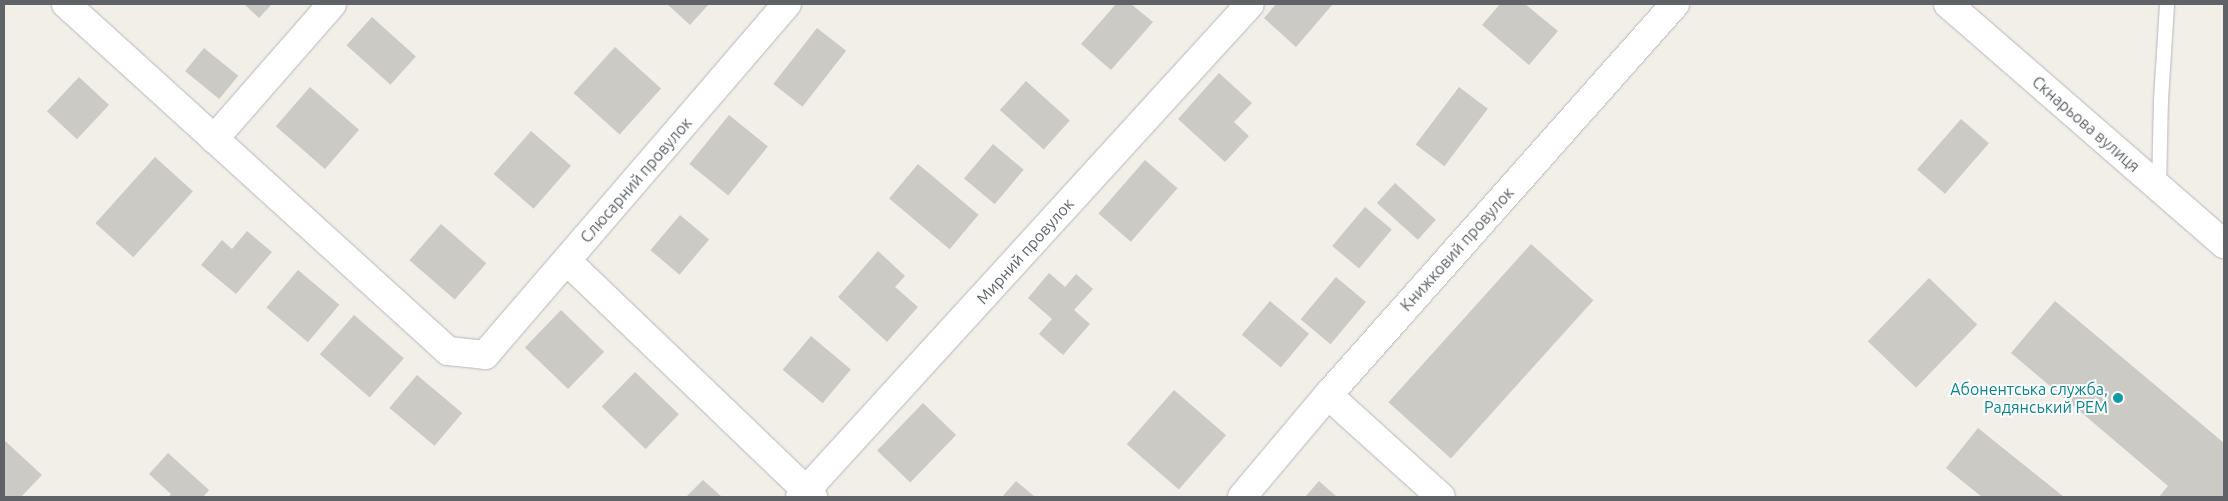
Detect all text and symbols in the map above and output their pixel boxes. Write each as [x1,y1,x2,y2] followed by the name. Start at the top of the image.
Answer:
[2028,72,2144,176] street label: Скнарьова вулиця
[576,113,696,247] street label: Слюсарний провулок
[1396,183,1518,315] street label: Книжковий провулок
[972,194,1078,308] street label: Мирний провулок
[1950,379,2108,417] place label: Абонентська служба, Радянський РЕМ
[2112,392,2124,404] marker: Абонентська служба, Радянський РЕМ

